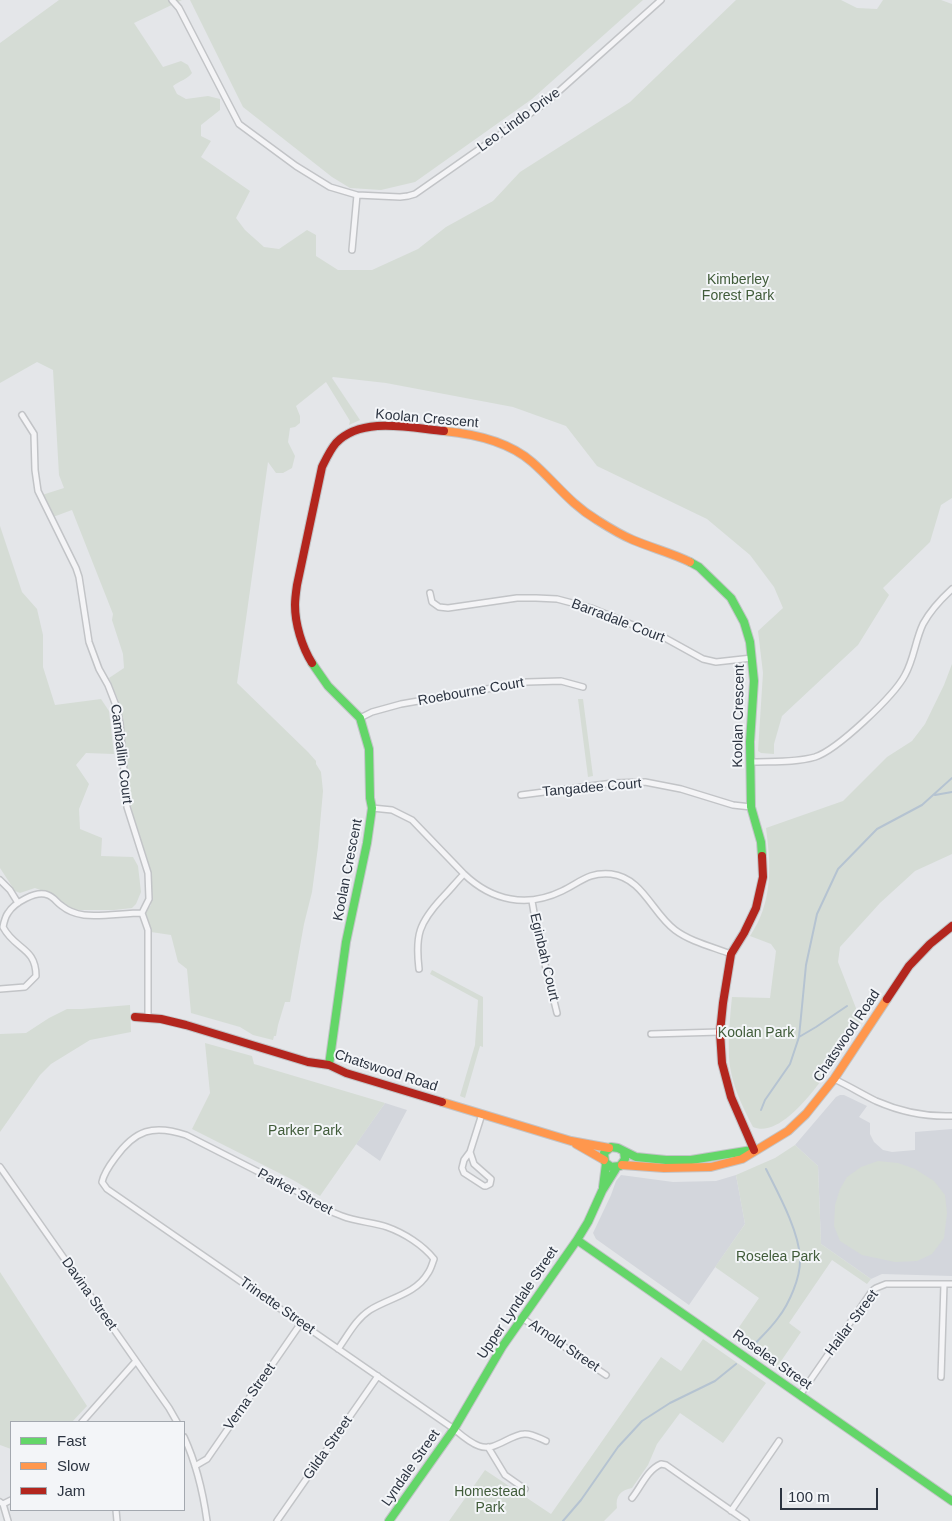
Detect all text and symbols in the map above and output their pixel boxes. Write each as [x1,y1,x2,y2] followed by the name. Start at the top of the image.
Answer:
[474,84,564,156] street label: Leo Lindo Drive
[702,272,774,304] park label: Kimberley Forest Park
[375,406,479,432] street label: Koolan Crescent
[569,595,667,647] street label: Barradale Court
[730,664,748,768] street label: Koolan Crescent
[417,674,525,710] street label: Roebourne Court
[107,703,135,805] street label: Camballin Court
[542,775,642,801] street label: Tangadee Court
[330,818,366,922] street label: Koolan Crescent
[526,912,562,1002] street label: Eginbah Court
[810,987,884,1085] street label: Chatswood Road
[718,1025,794,1041] park label: Koolan Park
[332,1046,440,1096] street label: Chatswood Road
[268,1123,342,1139] park label: Parker Park
[255,1165,335,1219] street label: Parker Street
[474,1244,562,1362] street label: Upper Lyndale Street
[736,1249,820,1265] park label: Roselea Park
[58,1254,120,1334] street label: Davina Street
[236,1274,318,1338] street label: Trinette Street
[822,1287,882,1359] street label: Hailar Street
[525,1316,603,1376] street label: Arnold Street
[729,1327,815,1393] street label: Roselea Street
[221,1360,279,1434] street label: Verna Street
[300,1413,356,1483] street label: Gilda Street
[10,1421,185,1511] legend
[378,1426,444,1510] street label: Lyndale Street
[57,1432,86,1449] text: Fast
[57,1457,90,1474] text: Slow
[782,1478,880,1510] scale bar
[57,1482,85,1499] text: Jam
[454,1484,526,1516] park label: Homestead Park
[788,1488,830,1505] text: 100 m

